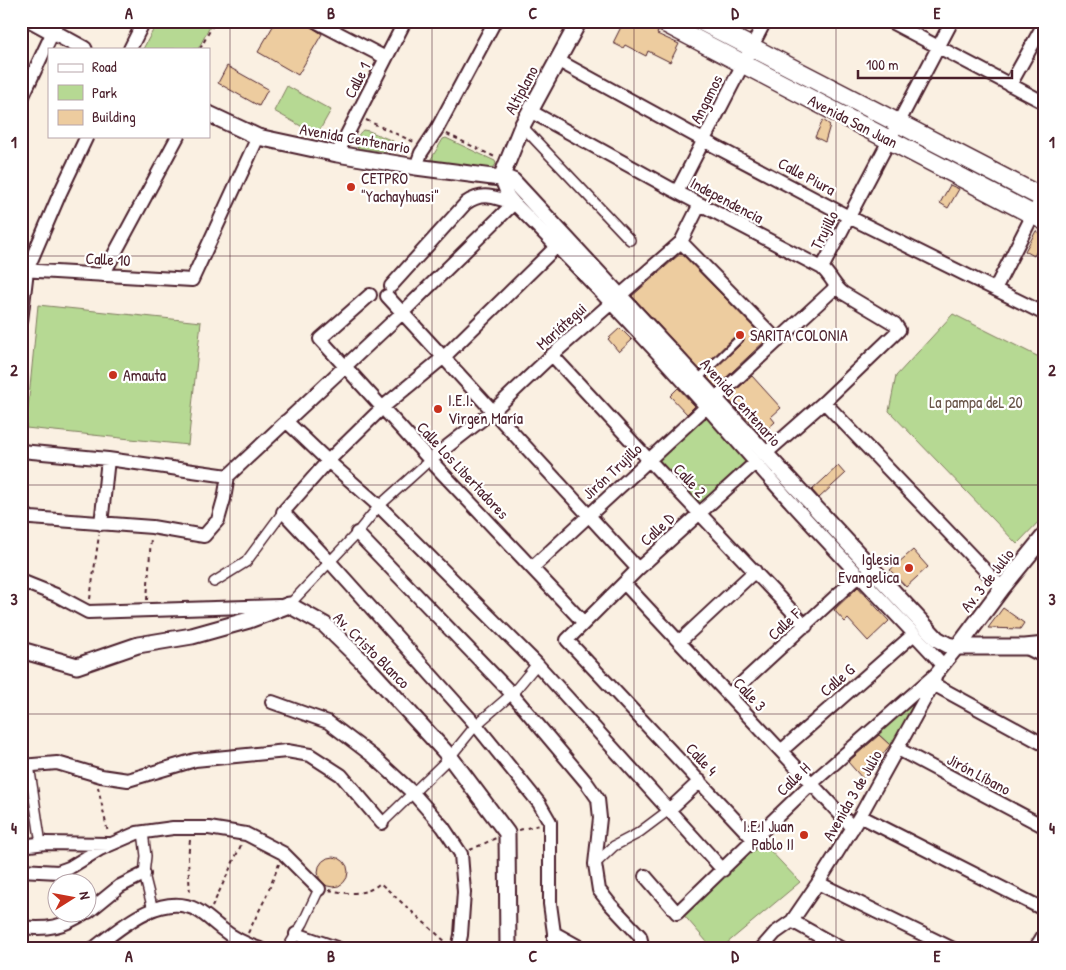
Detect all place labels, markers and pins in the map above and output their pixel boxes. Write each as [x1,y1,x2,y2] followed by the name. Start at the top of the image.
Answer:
[361,167,439,207] place label: CETPRO "Yachayhuasi"
[345,181,357,193] marker: CETPRO "Yachayhuasi"
[750,324,848,346] place label: SARITA COLONIA
[734,329,746,341] marker: SARITA COLONIA
[123,364,166,386] place label: Amauta
[107,369,119,381] marker: Amauta
[448,389,523,429] place label: I.E.I. Virgen María
[432,403,444,415] marker: I.E.I. Virgen María
[838,548,899,588] place label: Iglesia Evangelica
[903,562,915,574] marker: Iglesia Evangelica
[743,815,794,855] place label: I.E.I Juan Pablo II
[798,829,810,841] marker: I.E.I Juan Pablo II

